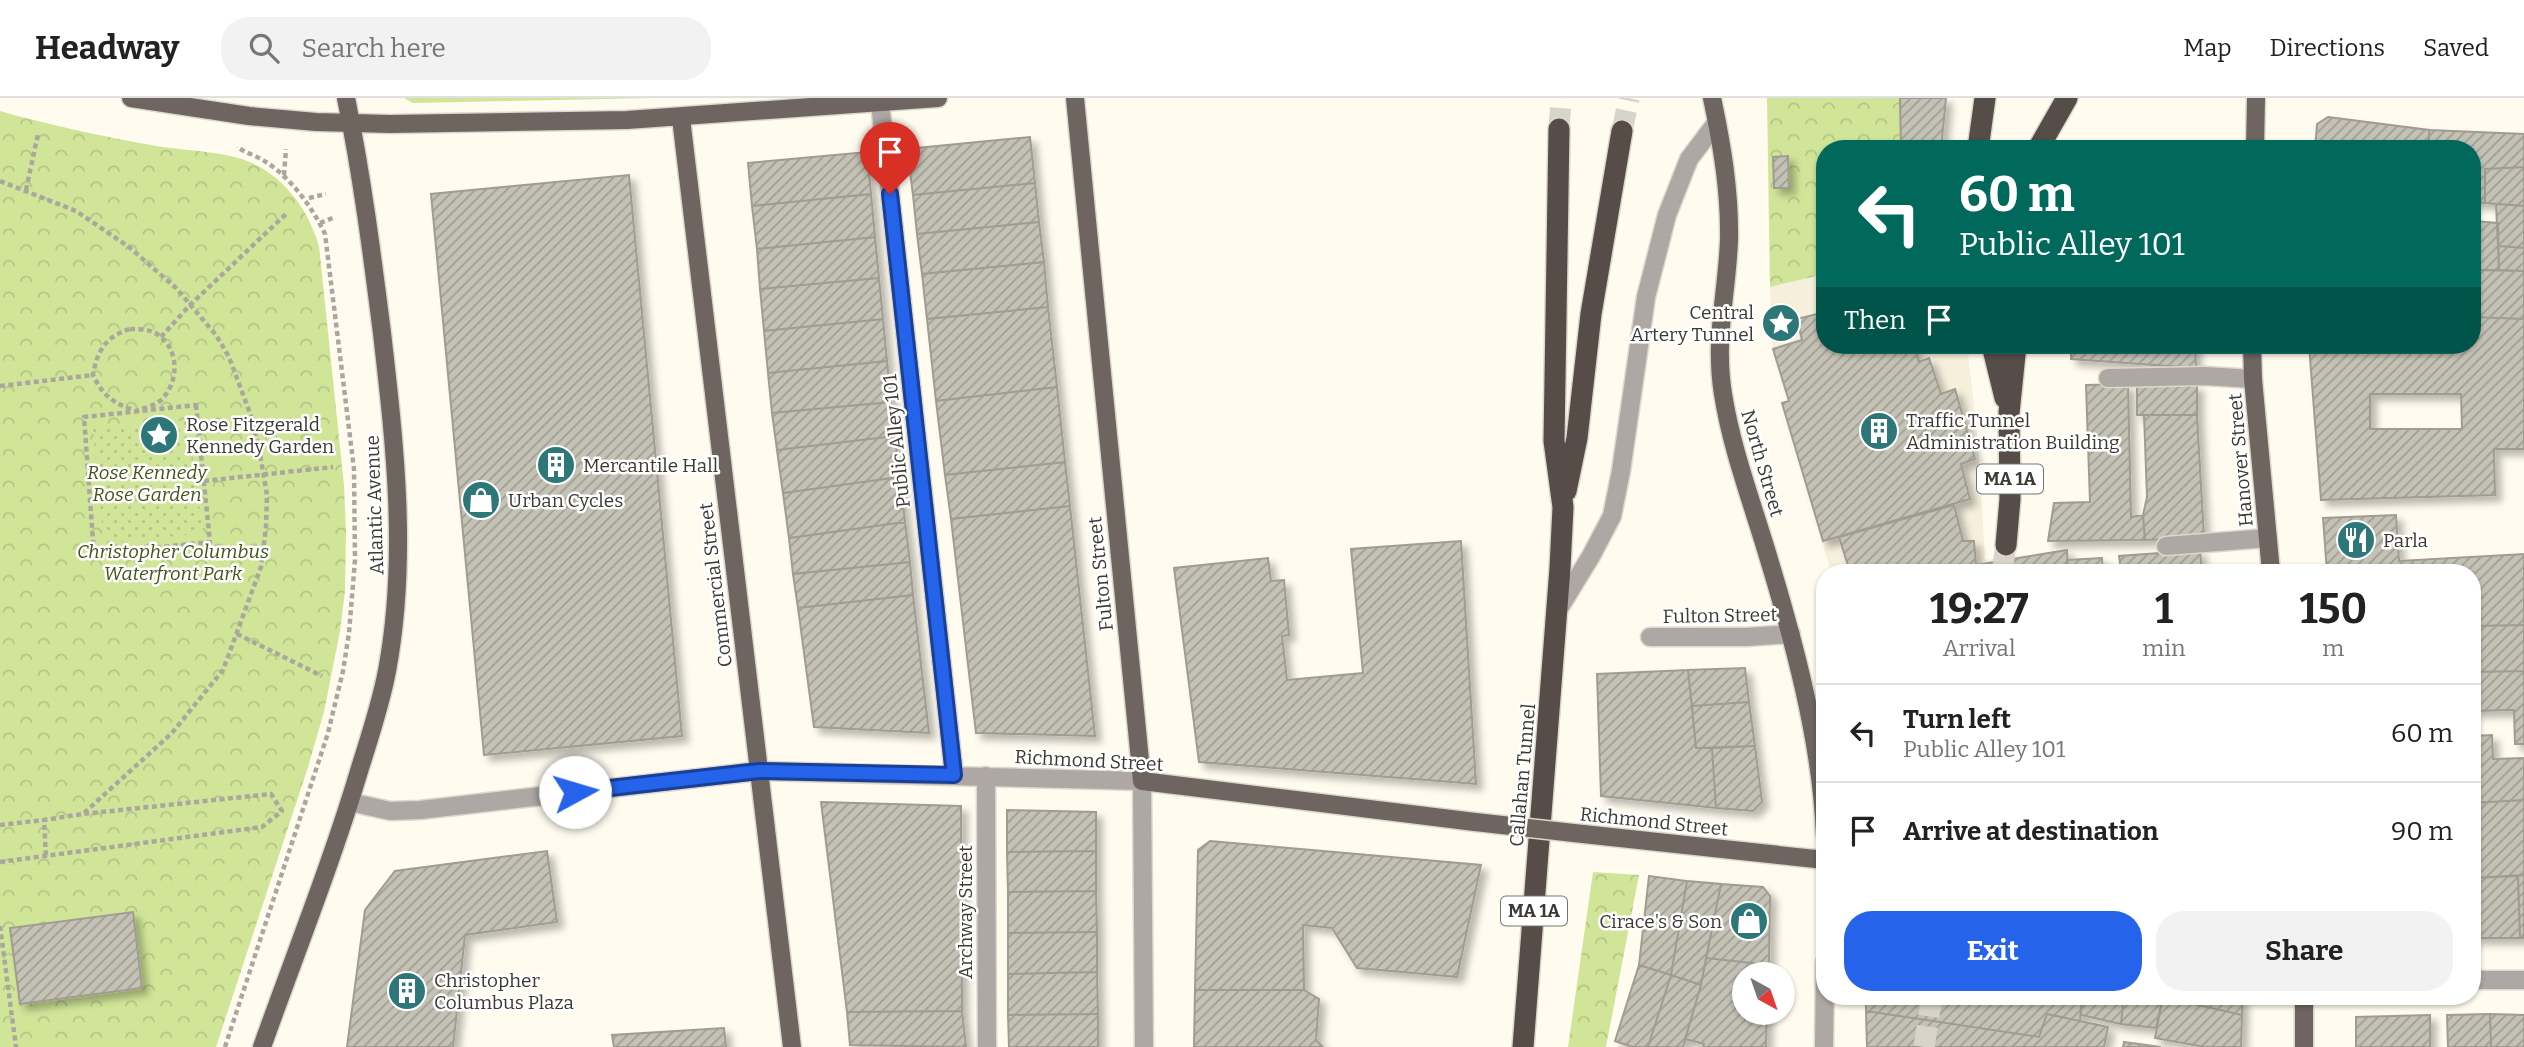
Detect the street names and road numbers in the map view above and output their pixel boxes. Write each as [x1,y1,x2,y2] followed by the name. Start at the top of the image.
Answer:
[878,373,915,509] street label: Public Alley 101
[2223,392,2258,528] street label: Hanover Street
[1736,407,1789,519] street label: North Street
[361,435,388,575] street label: Atlantic Avenue
[1977,464,2043,494] road number: MA 1A
[694,501,737,668] street label: Commercial Street
[1083,516,1118,632] street label: Fulton Street
[1662,603,1778,628] street label: Fulton Street
[1505,702,1540,848] street label: Callahan Tunnel
[1014,745,1164,776] street label: Richmond Street
[1579,802,1729,841] street label: Richmond Street
[954,845,977,979] street label: Archway Street
[1501,896,1567,926] road number: MA 1A

